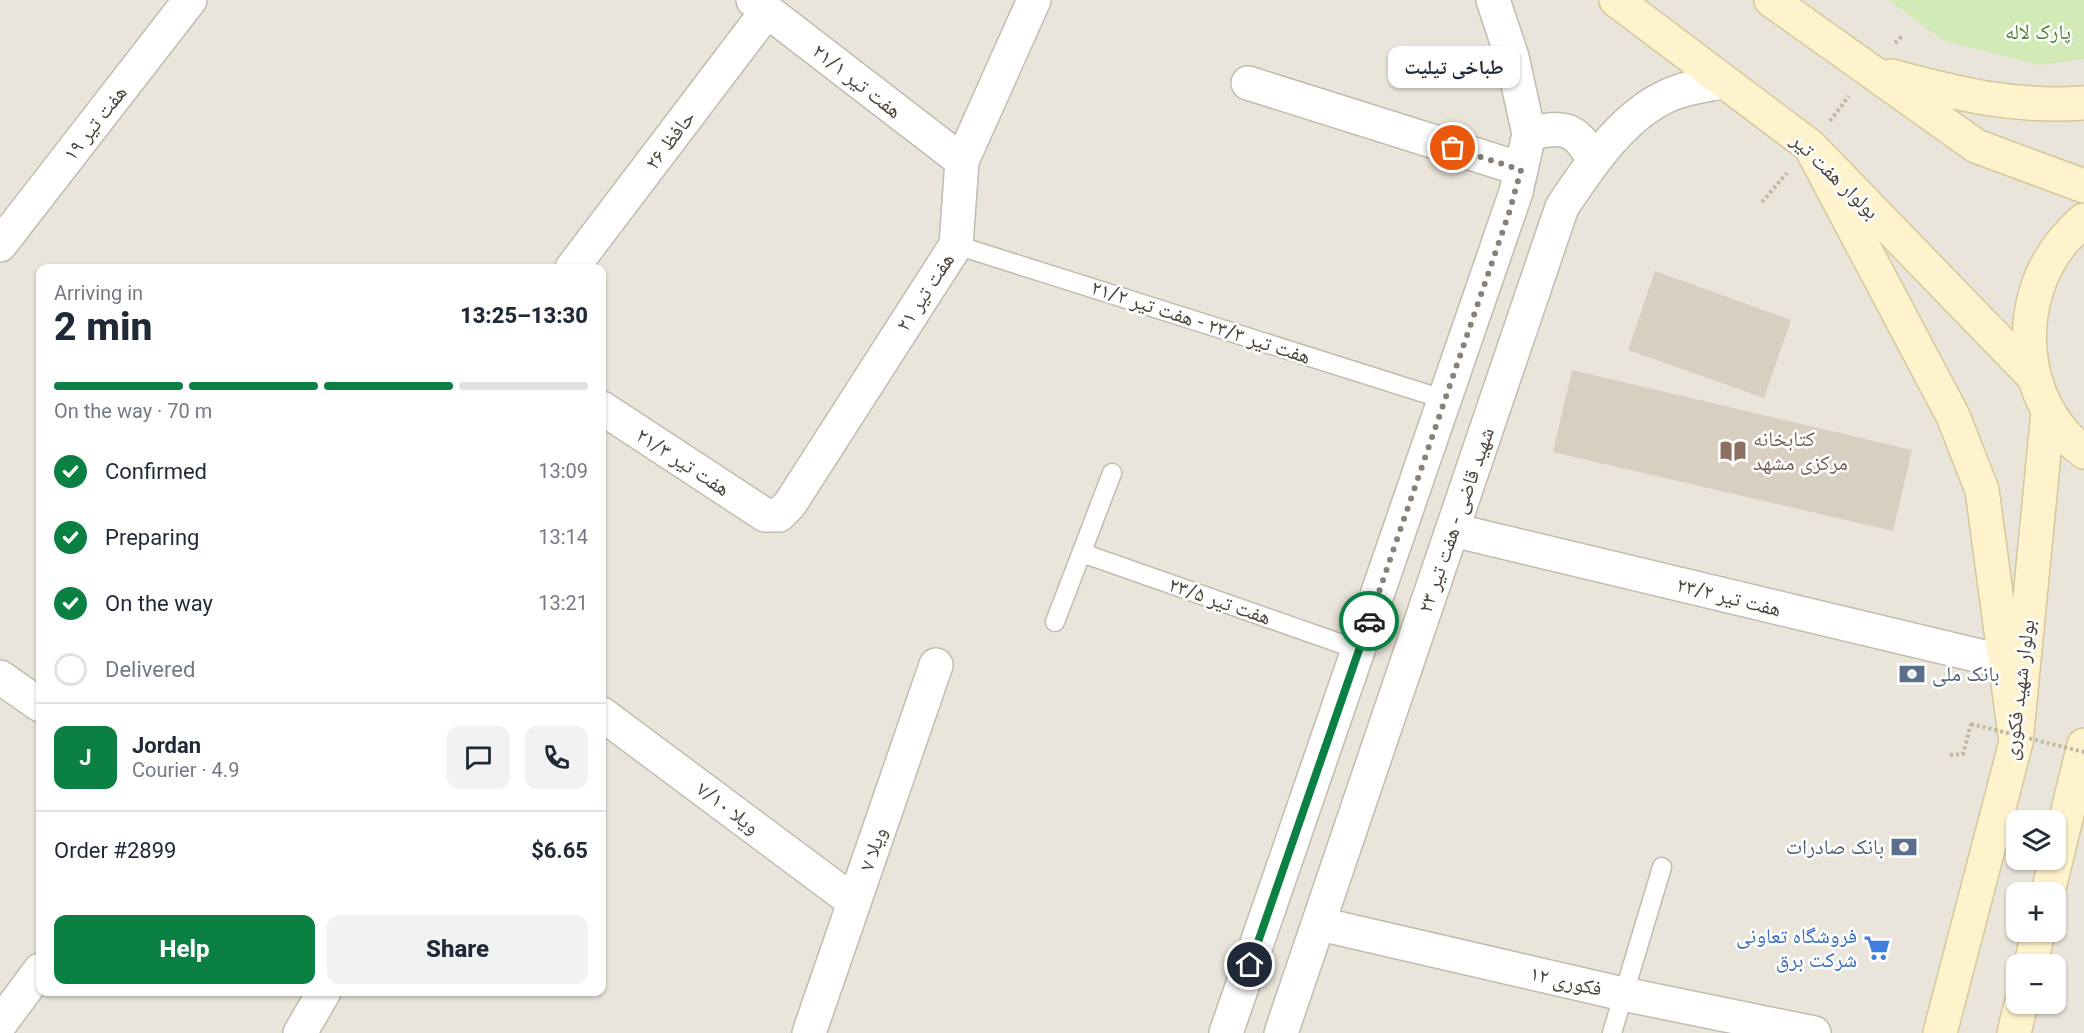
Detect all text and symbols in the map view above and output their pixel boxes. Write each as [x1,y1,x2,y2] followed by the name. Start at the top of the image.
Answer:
[2005,20,2071,44] park label: پارک لاله
[808,39,906,123] street label: هفت تیر ۲۱/۱
[1387,46,1519,88] callout: طباخی تیلیت
[1404,55,1504,79] text: طباخی تیلیت
[58,81,132,165] street label: هفت تیر ۱۹
[640,106,700,174] street label: حافظ ۲۶
[1427,122,1478,173] pin
[1785,128,1884,224] street label: بولوار هفت تیر
[1436,131,1469,164] icon: bag
[891,248,959,336] street label: هفت تیر ۲۱
[1088,275,1314,369] street label: هفت تیر ۲۳/۳ - هفت تیر ۲۱/۲
[54,281,143,305] text: Arriving in
[460,303,588,328] text: 13:25–13:30
[54,304,152,350] text: 2 min
[54,399,212,423] text: On the way · 70 m
[632,423,734,501] street label: هفت تیر ۲۱/۳
[1413,424,1500,616] street label: شهید قاضی - هفت تیر ۲۳
[1753,427,1848,475] place label: کتابخانه مرکزی مشهد
[1718,436,1748,466] library icon: کتابخانه مرکزی مشهد
[54,455,87,488] icon: check
[105,459,207,484] text: Confirmed
[538,459,588,483] text: 13:09
[54,521,87,554] icon: check
[105,525,199,550] text: Preparing
[538,525,588,549] text: 13:14
[1166,572,1274,630] street label: هفت تیر ۲۳/۵
[1674,572,1784,622] street label: هفت تیر ۲۳/۲
[54,587,87,620] icon: check
[105,591,213,616] text: On the way
[538,591,588,615] text: 13:21
[1339,591,1399,651] courier
[1353,605,1386,638] icon: car
[1998,618,2040,762] street label: بولوار شهید فکوری
[105,657,195,682] text: Delivered
[1897,659,1927,689] bank icon: بانک ملی
[1932,662,2000,687] place label: بانک ملی
[447,726,510,789] button: chat
[525,726,588,789] button: phone
[132,733,201,758] text: Jordan
[79,745,92,770] text: J
[132,758,239,782] text: Courier · 4.9
[692,777,764,839] street label: ویلا ۷/۱۰
[2006,810,2066,1014] map controls
[2006,810,2066,870] button: layers
[854,824,892,874] street label: ویلا ۷
[1889,832,1919,862] bank icon: بانک صادرات
[1786,835,1884,859] place label: بانک صادرات
[54,838,176,863] text: Order #2899
[531,838,588,863] text: $6.65
[2006,882,2066,942] button: +
[54,915,315,984] button: Help
[327,915,588,984] button: Share
[1736,924,1857,973] place label: فروشگاه تعاونی شرکت برق
[1862,933,1892,963] supermarket icon: فروشگاه تعاونی شرکت برق
[1224,939,1275,990] pin
[1233,948,1266,981] icon: home
[2006,954,2066,1014] button: −
[1528,961,1604,1001] street label: فکوری ۱۲

